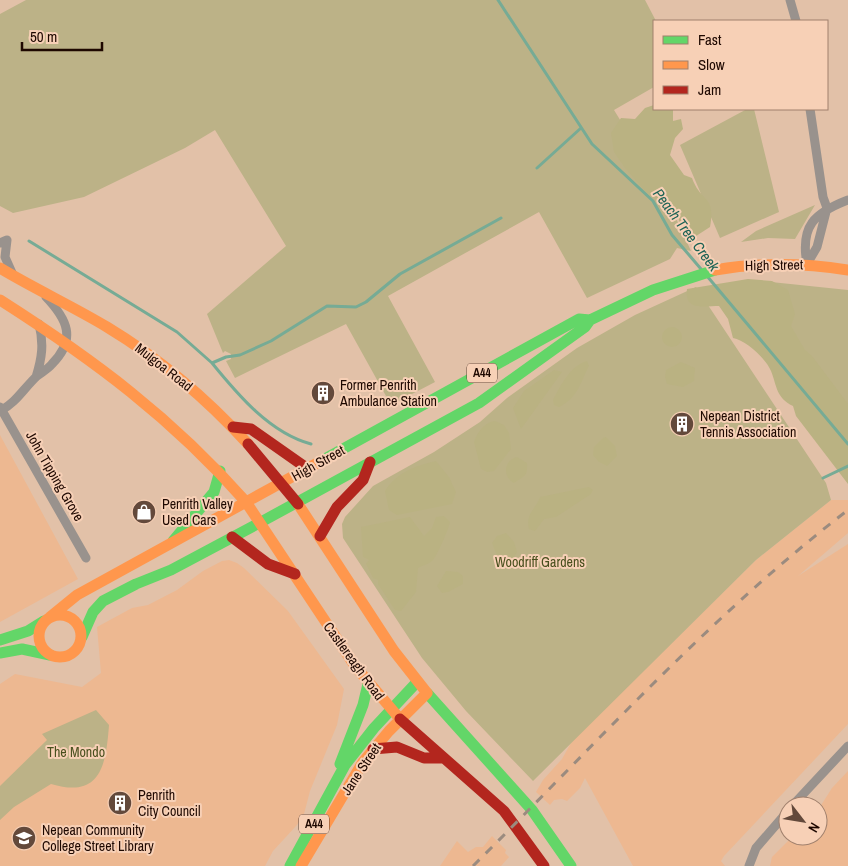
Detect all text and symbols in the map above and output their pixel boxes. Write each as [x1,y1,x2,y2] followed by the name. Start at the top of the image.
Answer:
[22,20,102,52] scale bar
[653,20,828,110] legend
[30,26,57,47] text: 50 m
[698,29,722,50] text: Fast
[698,54,725,75] text: Slow
[698,79,721,100] text: Jam
[648,184,725,276] water label: Peach Tree Creek
[745,255,803,275] street label: High Street
[132,339,196,395] street label: Mulgoa Road
[467,363,497,382] road number: A44
[339,376,437,410] place label: Former Penrith Ambulance Station
[310,380,336,406] building icon: Former Penrith Ambulance Station
[700,407,796,441] place label: Nepean District Tennis Association
[669,411,695,437] building icon: Nepean District Tennis Association
[22,428,88,524] street label: John Tipping Grove
[288,441,348,485] street label: High Street
[162,495,233,529] place label: Penrith Valley Used Cars
[131,499,157,525] shop icon: Penrith Valley Used Cars
[495,553,585,571] park label: Woodriff Gardens
[320,618,388,704] street label: Castlereagh Road
[337,740,385,798] street label: Jane Street
[47,743,105,761] park label: The Mondo
[138,786,201,820] place label: Penrith City Council
[107,790,133,816] building icon: Penrith City Council
[778,796,828,846] north arrow
[299,814,329,834] road number: A44
[804,820,824,836] text: N
[42,821,154,855] place label: Nepean Community College Street Library
[11,825,37,851] school or university icon: Nepean Community College Street Library

